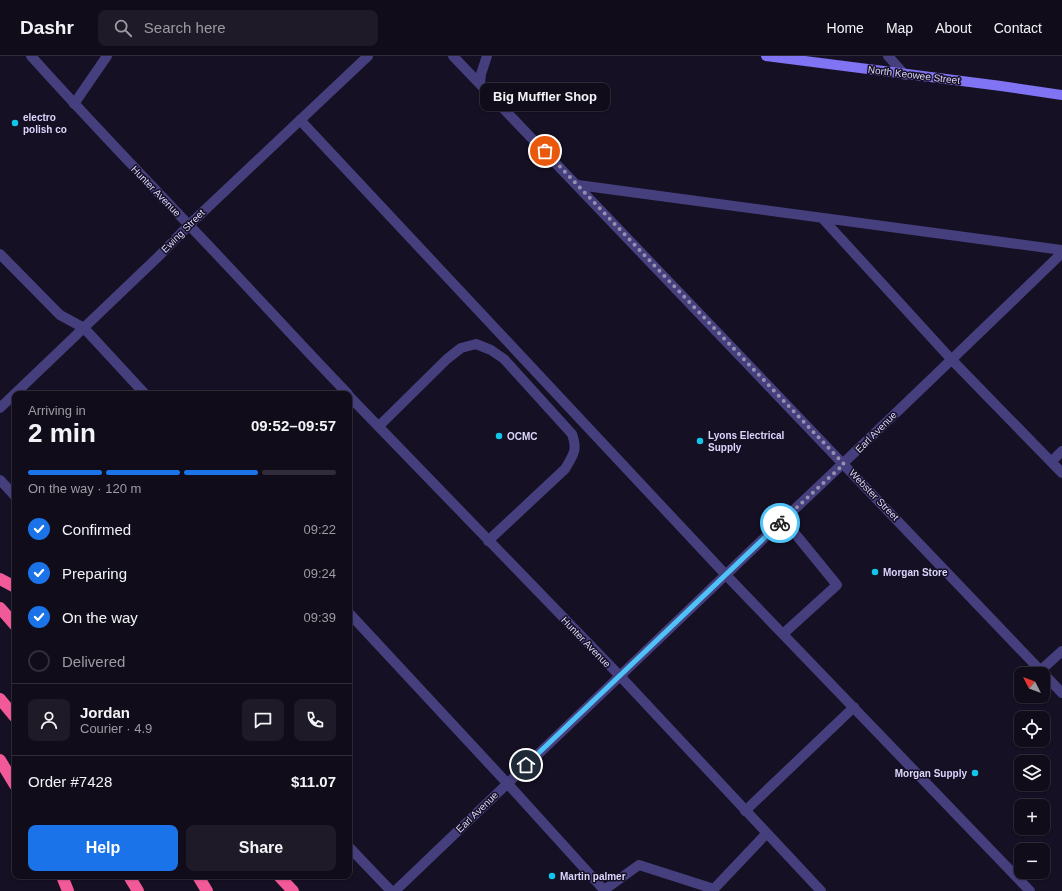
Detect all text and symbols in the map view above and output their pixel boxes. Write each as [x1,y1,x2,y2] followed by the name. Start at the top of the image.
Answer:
[98,10,378,46] search box
[20,17,74,38] text: Dashr
[112,17,134,39] icon: search
[144,19,226,36] text: Search here
[827,20,864,36] text: Home
[886,20,913,36] text: Map
[935,20,972,36] text: About
[994,20,1042,36] text: Contact
[867,64,961,86] street label: North Keowee Street
[480,83,610,111] callout: Big Muffler Shop
[493,89,597,104] text: Big Muffler Shop
[23,112,67,135] place label: electro polish co
[10,118,20,128] marker: electro polish co
[528,134,562,168] pin
[534,140,556,162] icon: bag
[129,163,183,219] street label: Hunter Avenue
[159,207,207,255] street label: Ewing Street
[28,403,86,418] text: Arriving in
[853,409,899,455] street label: Earl Avenue
[251,417,336,434] text: 09:52–09:57
[28,418,96,448] text: 2 min
[708,430,785,453] place label: Lyons Electrical Supply
[494,431,504,441] marker: OCMC
[507,431,538,442] place label: OCMC
[695,436,705,446] marker: Lyons Electrical Supply
[847,467,901,523] street label: Webster Street
[28,481,141,496] text: On the way · 120 m
[760,503,800,543] courier
[769,512,791,534] icon: bike
[28,518,50,540] icon: check
[62,521,131,538] text: Confirmed
[303,522,336,537] text: 09:22
[28,562,50,584] icon: check
[62,565,127,582] text: Preparing
[303,566,336,581] text: 09:24
[870,567,880,577] marker: Morgan Store
[883,567,948,578] place label: Morgan Store
[28,606,50,628] icon: check
[62,609,138,626] text: On the way
[303,610,336,625] text: 09:39
[559,614,613,670] street label: Hunter Avenue
[62,653,125,670] text: Delivered
[1014,667,1050,703] north arrow
[1014,667,1050,879] map controls
[28,699,70,741] button: person
[242,699,284,741] button: chat
[294,699,336,741] button: phone
[80,704,130,721] text: Jordan
[1014,711,1050,747] button: locate
[80,721,152,736] text: Courier · 4.9
[509,748,543,782] pin
[515,754,537,776] icon: home
[1014,755,1050,791] button: layers
[895,768,967,779] place label: Morgan Supply
[970,768,980,778] marker: Morgan Supply
[28,773,112,790] text: Order #7428
[291,773,336,790] text: $11.07
[454,789,500,835] street label: Earl Avenue
[1014,799,1050,835] button: +
[28,825,178,871] button: Help
[186,825,336,871] button: Share
[1014,843,1050,879] button: −
[547,871,557,881] marker: Martin palmer
[560,871,626,882] place label: Martin palmer

